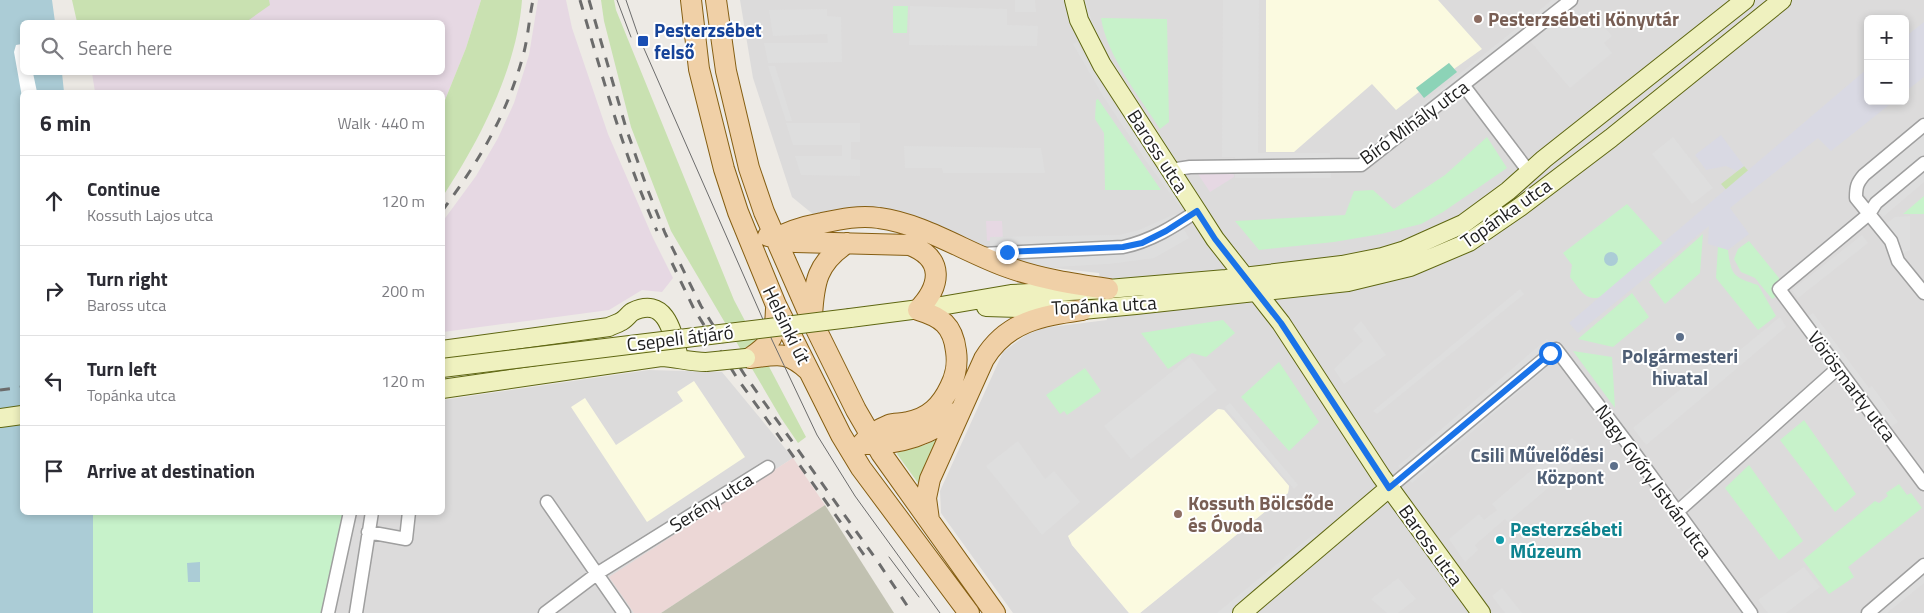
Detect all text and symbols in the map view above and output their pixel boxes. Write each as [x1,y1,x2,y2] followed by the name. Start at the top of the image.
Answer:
[1488,4,1679,33] place label: Pesterzsébeti Könyvtár
[1472,13,1484,25] marker: Pesterzsébeti Könyvtár
[654,15,762,66] place label: Pesterzsébet felső
[1864,15,1909,105] map controls
[1864,15,1909,60] button: +
[20,20,445,75] search box
[78,33,172,62] text: Search here
[38,34,66,62] icon: search
[636,34,650,48] marker: Pesterzsébet felső
[1864,60,1909,105] button: −
[1353,72,1475,171] street label: Bíró Mihály utca
[1121,103,1196,198] street label: Baross utca
[40,107,91,139] text: 6 min
[337,111,425,135] text: Walk · 440 m
[1454,170,1558,255] street label: Topánka utca
[87,174,160,203] text: Continue
[40,187,68,215] icon: ahead
[381,189,425,213] text: 120 m
[87,203,213,227] text: Kossuth Lajos utca
[996,241,1019,264] route end
[87,264,168,293] text: Turn right
[40,277,68,305] icon: right
[381,279,425,303] text: 200 m
[756,281,819,369] street label: Helsinki út
[1051,287,1158,322] street label: Topánka utca
[87,293,166,317] text: Baross utca
[625,317,735,358] street label: Csepeli átjáró
[1801,324,1904,448] street label: Vörösmarty utca
[1674,331,1686,343] marker: Polgármesteri hivatal
[1622,341,1738,392] place label: Polgármesteri hivatal
[1539,342,1562,365] route start
[87,354,157,383] text: Turn left
[40,367,68,395] icon: left
[381,369,425,393] text: 120 m
[87,383,176,407] text: Topánka utca
[1589,398,1720,564] street label: Nagy Győry István utca
[1471,440,1604,491] place label: Csili Művelődési Központ
[87,456,255,485] text: Arrive at destination
[40,457,68,485] icon: arrive
[1608,460,1620,472] marker: Csili Művelődési Központ
[663,464,759,539] street label: Serény utca
[1188,488,1334,539] place label: Kossuth Bölcsőde és Óvoda
[1392,498,1471,592] street label: Baross utca
[1172,508,1184,520] marker: Kossuth Bölcsőde és Óvoda
[1510,514,1623,565] place label: Pesterzsébeti Múzeum
[1494,534,1506,546] marker: Pesterzsébeti Múzeum

